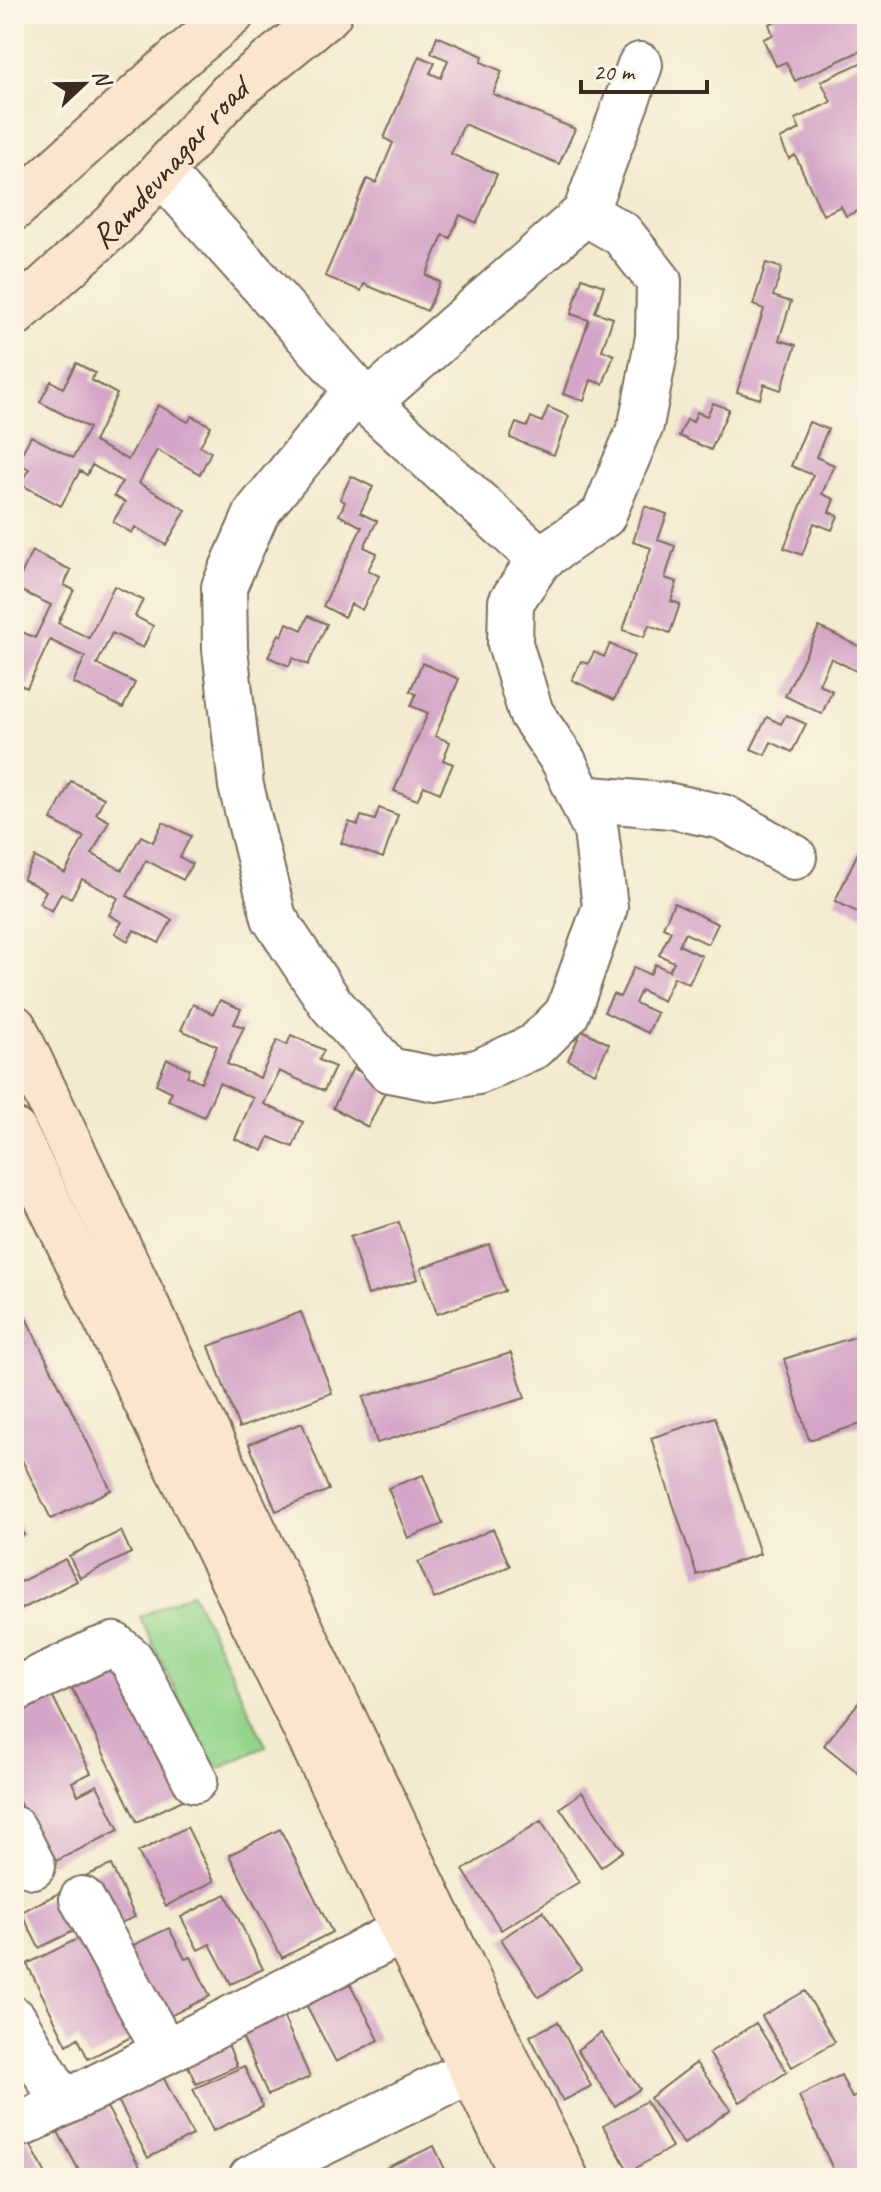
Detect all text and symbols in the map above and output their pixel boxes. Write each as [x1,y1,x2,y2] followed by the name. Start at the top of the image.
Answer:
[44,44,124,124] north arrow
[581,44,707,94] scale bar
[593,57,636,87] text: 20 m
[81,63,261,257] street label: Ramdevnagar road
[86,65,118,92] text: N

